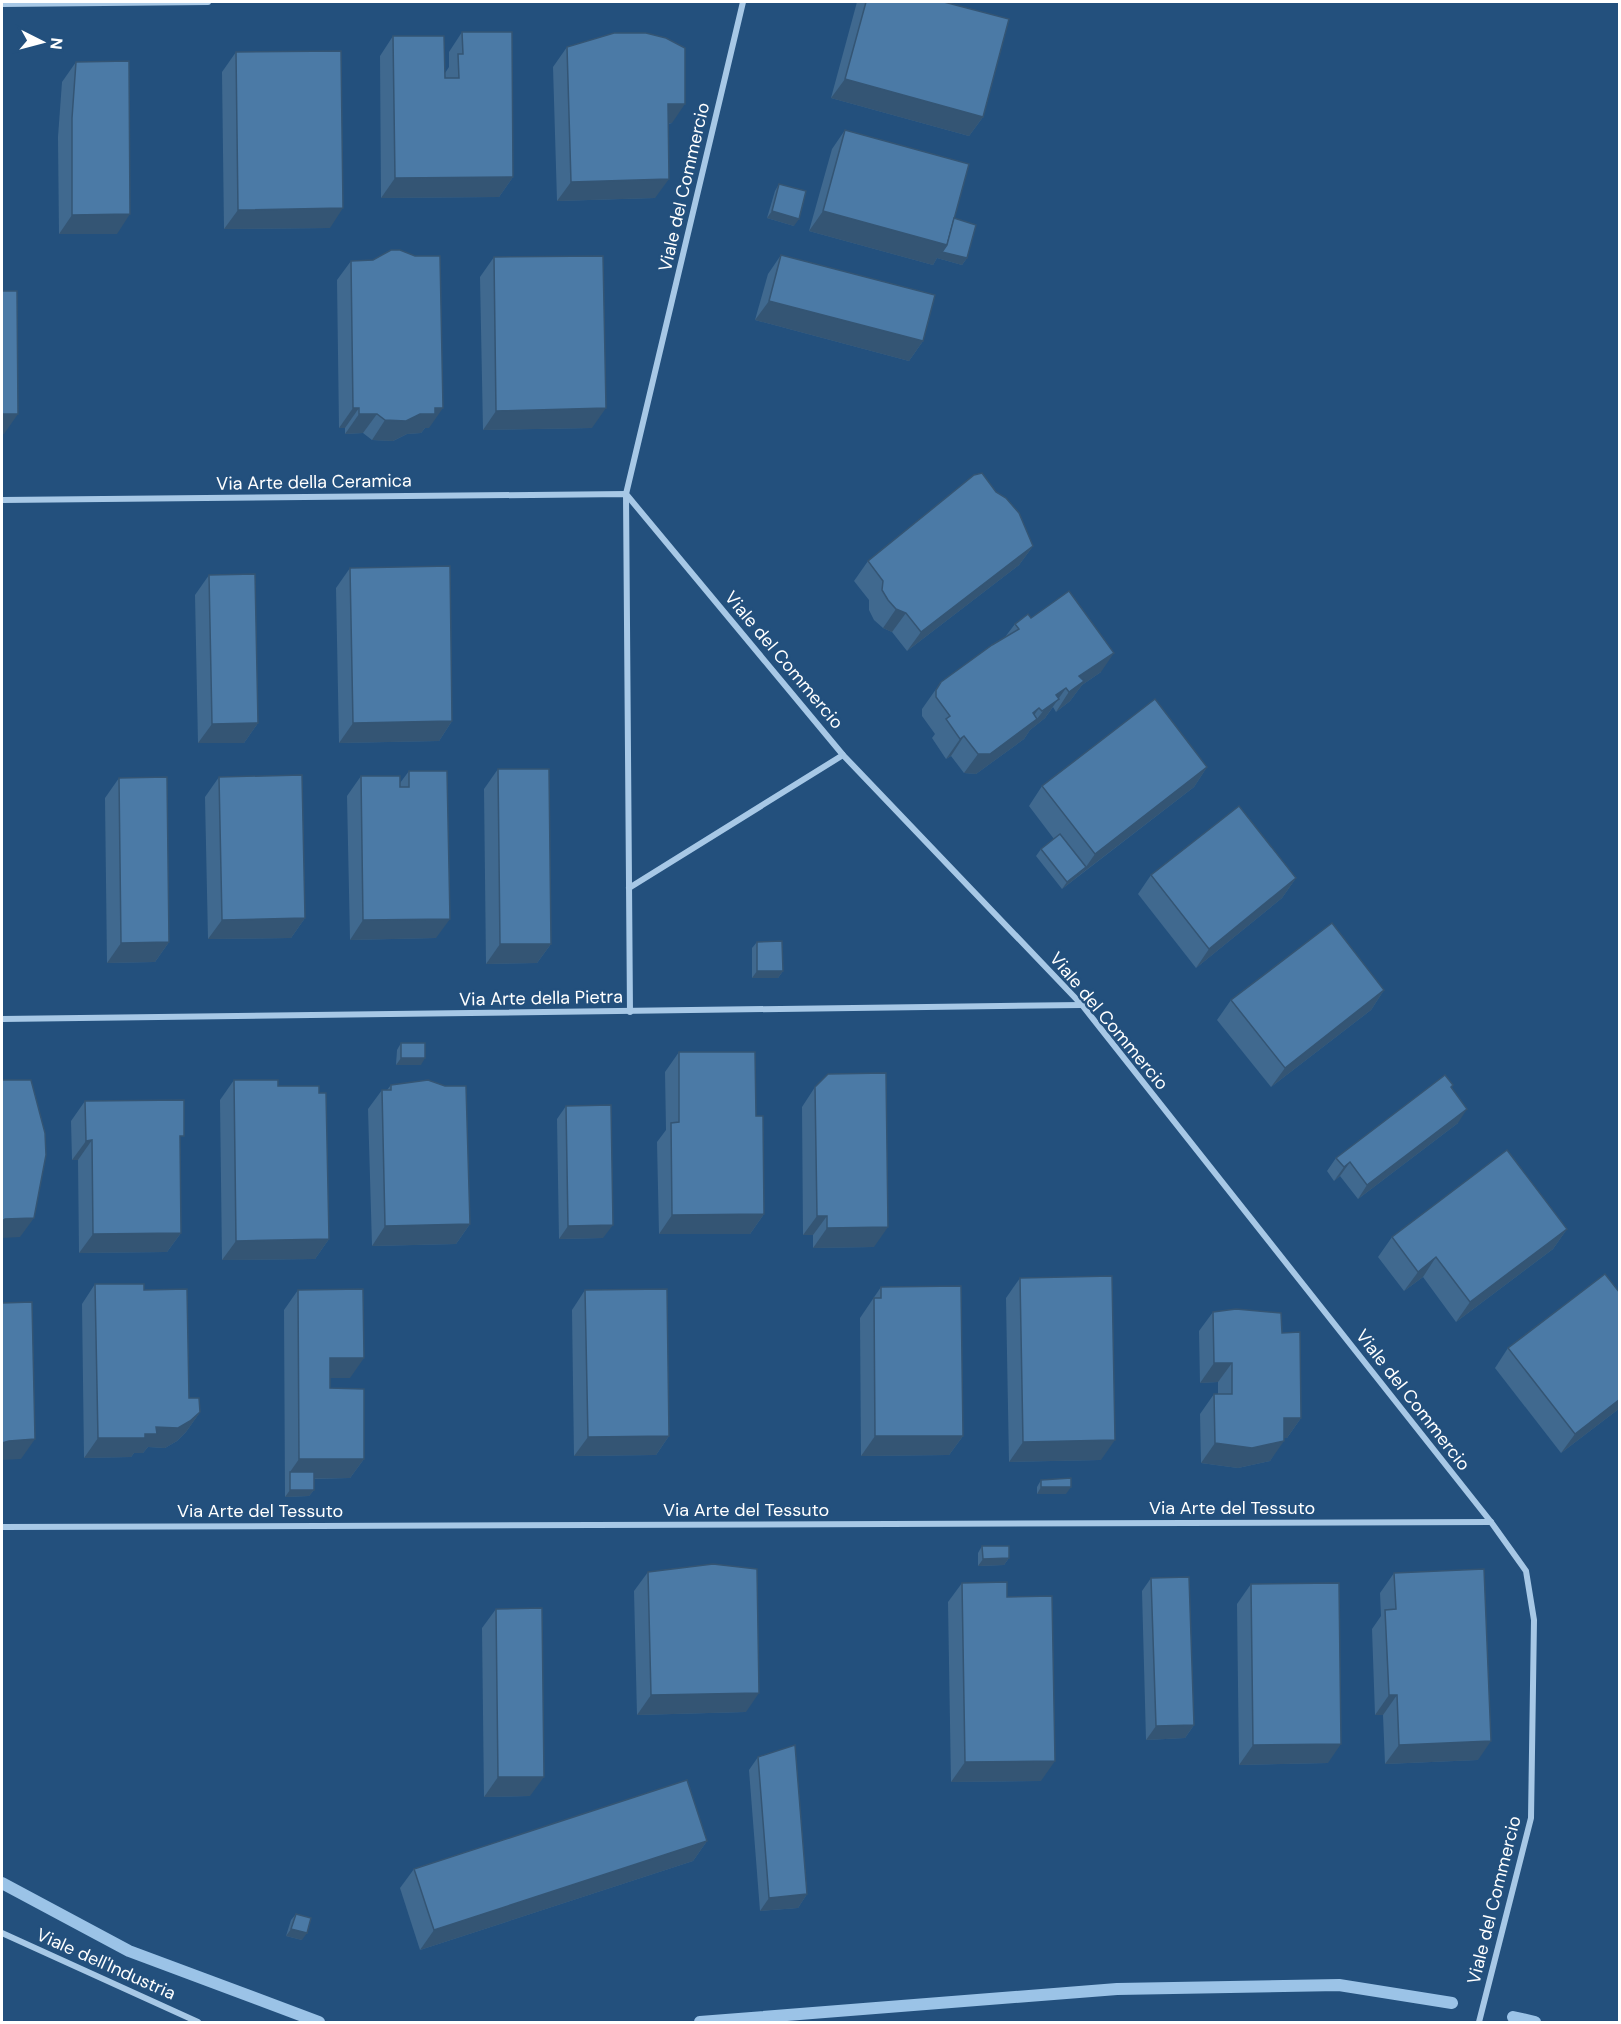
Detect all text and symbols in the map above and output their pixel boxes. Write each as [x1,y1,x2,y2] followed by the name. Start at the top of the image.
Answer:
[12,12,72,72] north arrow
[45,37,67,50] text: N
[653,100,715,274] street label: Viale del Commercio
[216,468,412,496] street label: Via Arte della Ceramica
[719,586,849,734] street label: Viale del Commercio
[1044,947,1174,1095] street label: Viale del Commercio
[459,985,623,1011] street label: Via Arte della Pietra
[1350,1324,1476,1476] street label: Viale del Commercio
[1149,1496,1315,1520] street label: Via Arte del Tessuto
[663,1498,829,1522] street label: Via Arte del Tessuto
[177,1499,343,1523] street label: Via Arte del Tessuto
[1461,1813,1527,1987] street label: Viale del Commercio
[33,1922,179,2006] street label: Viale dell'Industria

